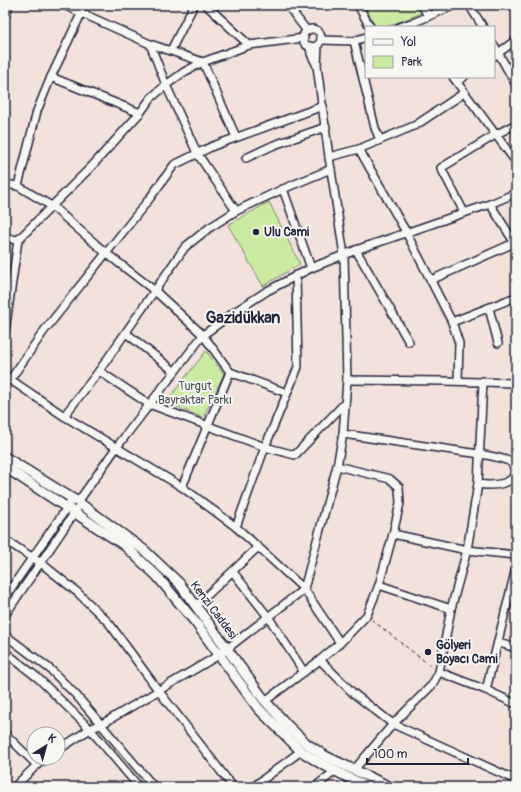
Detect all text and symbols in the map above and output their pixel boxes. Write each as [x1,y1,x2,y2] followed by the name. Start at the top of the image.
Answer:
[365,26,495,78] legend
[400,35,416,50] text: Yol
[401,55,422,70] text: Park
[264,225,309,240] place label: Ulu Cami
[251,227,261,237] marker: Ulu Cami
[206,308,280,328] district label: Gazidükkan
[158,379,232,408] park label: Turgut Bayraktar Parkı
[187,578,240,642] street label: Kenzi Caddesi
[436,638,498,667] place label: Gölyeri Boyacı Cami
[423,647,433,657] marker: Gölyeri Boyacı Cami
[26,726,66,766] north arrow
[45,731,59,746] text: K
[367,740,468,766] scale bar
[373,747,408,762] text: 100 m

